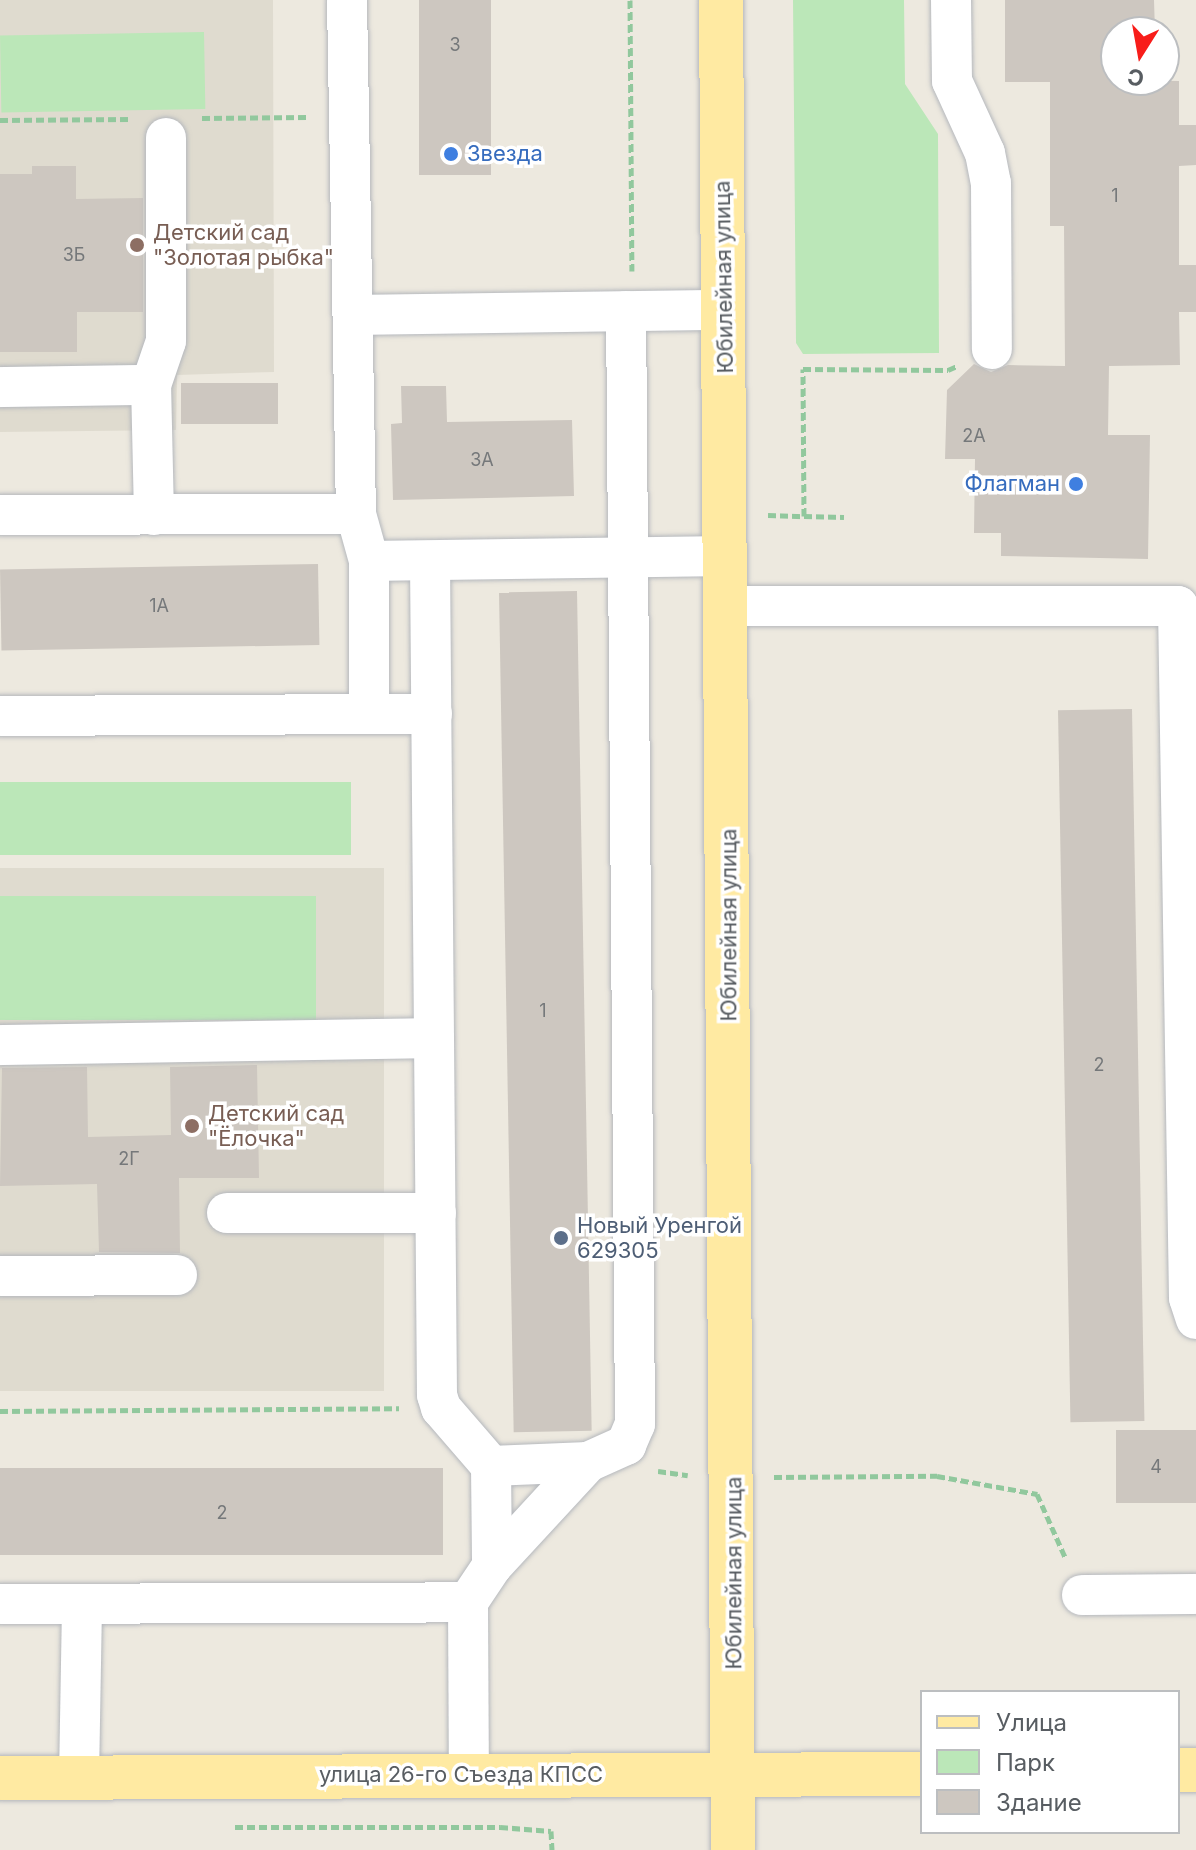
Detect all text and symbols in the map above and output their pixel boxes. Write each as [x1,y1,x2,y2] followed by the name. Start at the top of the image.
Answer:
[1100,16,1180,96] north arrow
[449,34,461,56] house number: 3
[1125,63,1146,92] text: С
[467,141,543,167] place label: Звезда
[442,145,460,163] marker: Звезда
[709,180,739,374] street label: Юбилейная улица
[1111,185,1119,207] house number: 1
[153,219,334,270] place label: Детский сад "Золотая рыбка"
[128,236,146,254] marker: Детский сад "Золотая рыбка"
[63,244,85,266] house number: 3Б
[962,425,986,447] house number: 2А
[470,449,494,471] house number: 3А
[965,471,1060,497] place label: Флагман
[1067,475,1085,493] marker: Флагман
[149,595,169,617] house number: 1А
[716,828,742,1022] street label: Юбилейная улица
[539,1000,547,1022] house number: 1
[1094,1054,1104,1076] house number: 2
[208,1100,344,1152] place label: Детский сад "Ёлочка"
[183,1117,201,1135] marker: Детский сад "Ёлочка"
[118,1148,140,1170] house number: 2Г
[577,1212,742,1264] place label: Новый Уренгой 629305
[552,1229,570,1247] marker: Новый Уренгой 629305
[1150,1456,1162,1478] house number: 4
[721,1476,747,1670] street label: Юбилейная улица
[217,1502,227,1524] house number: 2
[920,1690,1180,1834] legend
[996,1708,1067,1737] text: Улица
[996,1748,1055,1777] text: Парк
[319,1762,603,1788] street label: улица 26-го Съезда КПСС
[996,1788,1082,1817] text: Здание

